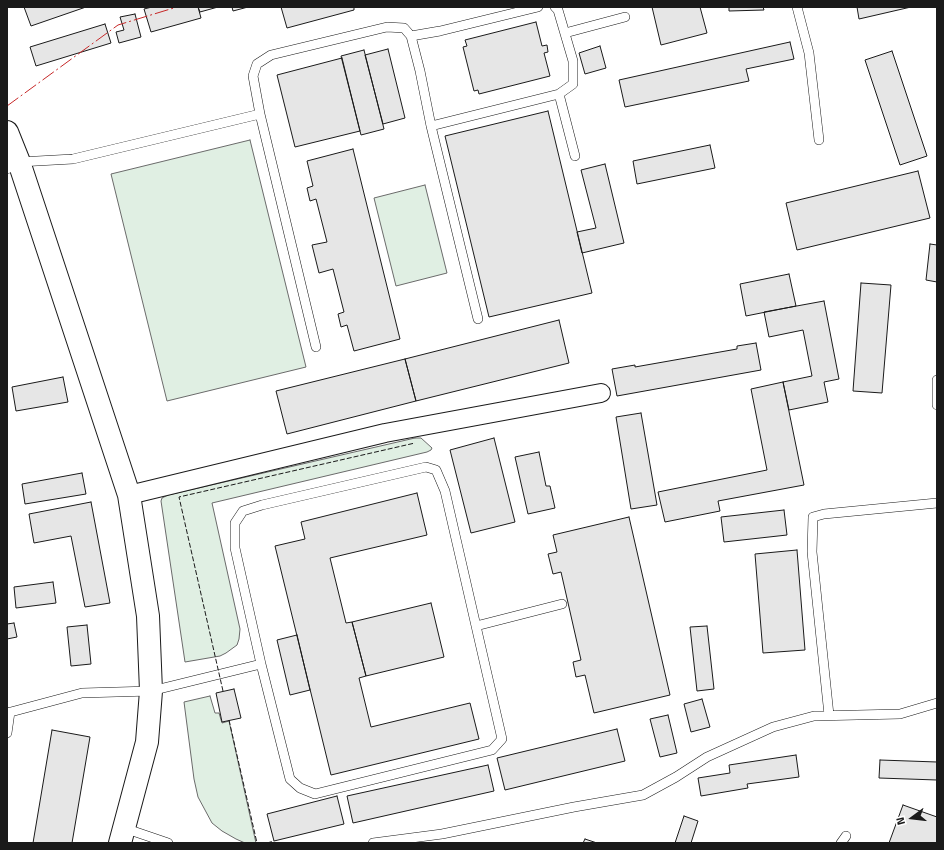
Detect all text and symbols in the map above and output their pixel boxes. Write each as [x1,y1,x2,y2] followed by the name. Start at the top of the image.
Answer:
[892,798,932,838] north arrow
[892,815,909,827] text: N

